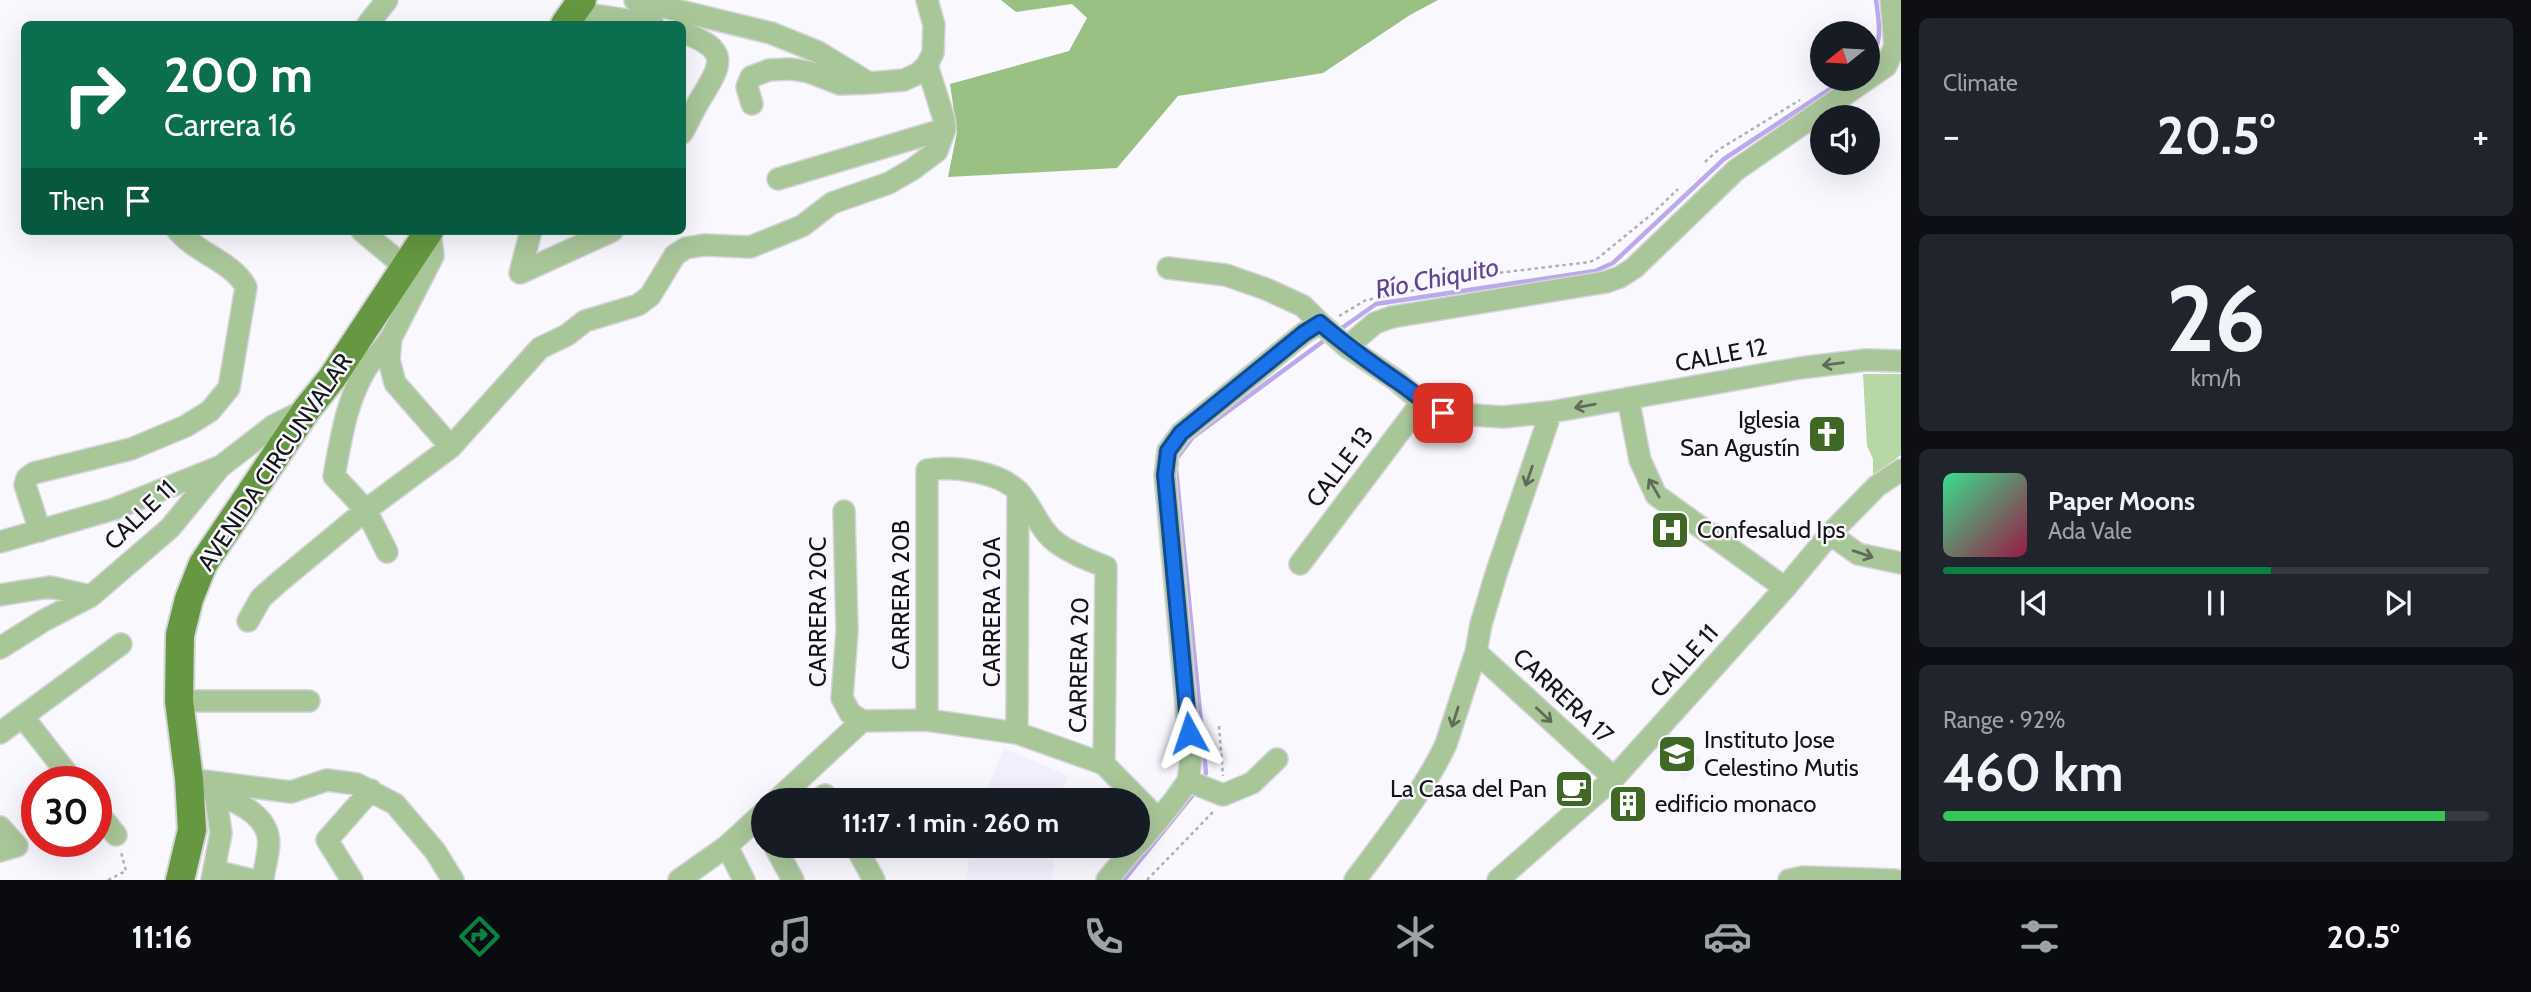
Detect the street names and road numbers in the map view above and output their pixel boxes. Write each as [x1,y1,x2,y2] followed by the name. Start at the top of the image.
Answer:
[1673,331,1769,378] street label: CALLE 12
[191,347,358,576] street label: AVENIDA CIRCUNVALAR
[1300,421,1379,513] street label: CALLE 13
[98,474,181,556] street label: CALLE 11
[886,520,915,670] street label: CARRERA 20B
[803,537,832,687] street label: CARRERA 20C
[977,537,1006,687] street label: CARRERA 20A
[1063,597,1094,733] street label: CARRERA 20
[1643,618,1724,703] street label: CALLE 11
[1507,642,1619,749] street label: CARRERA 17

